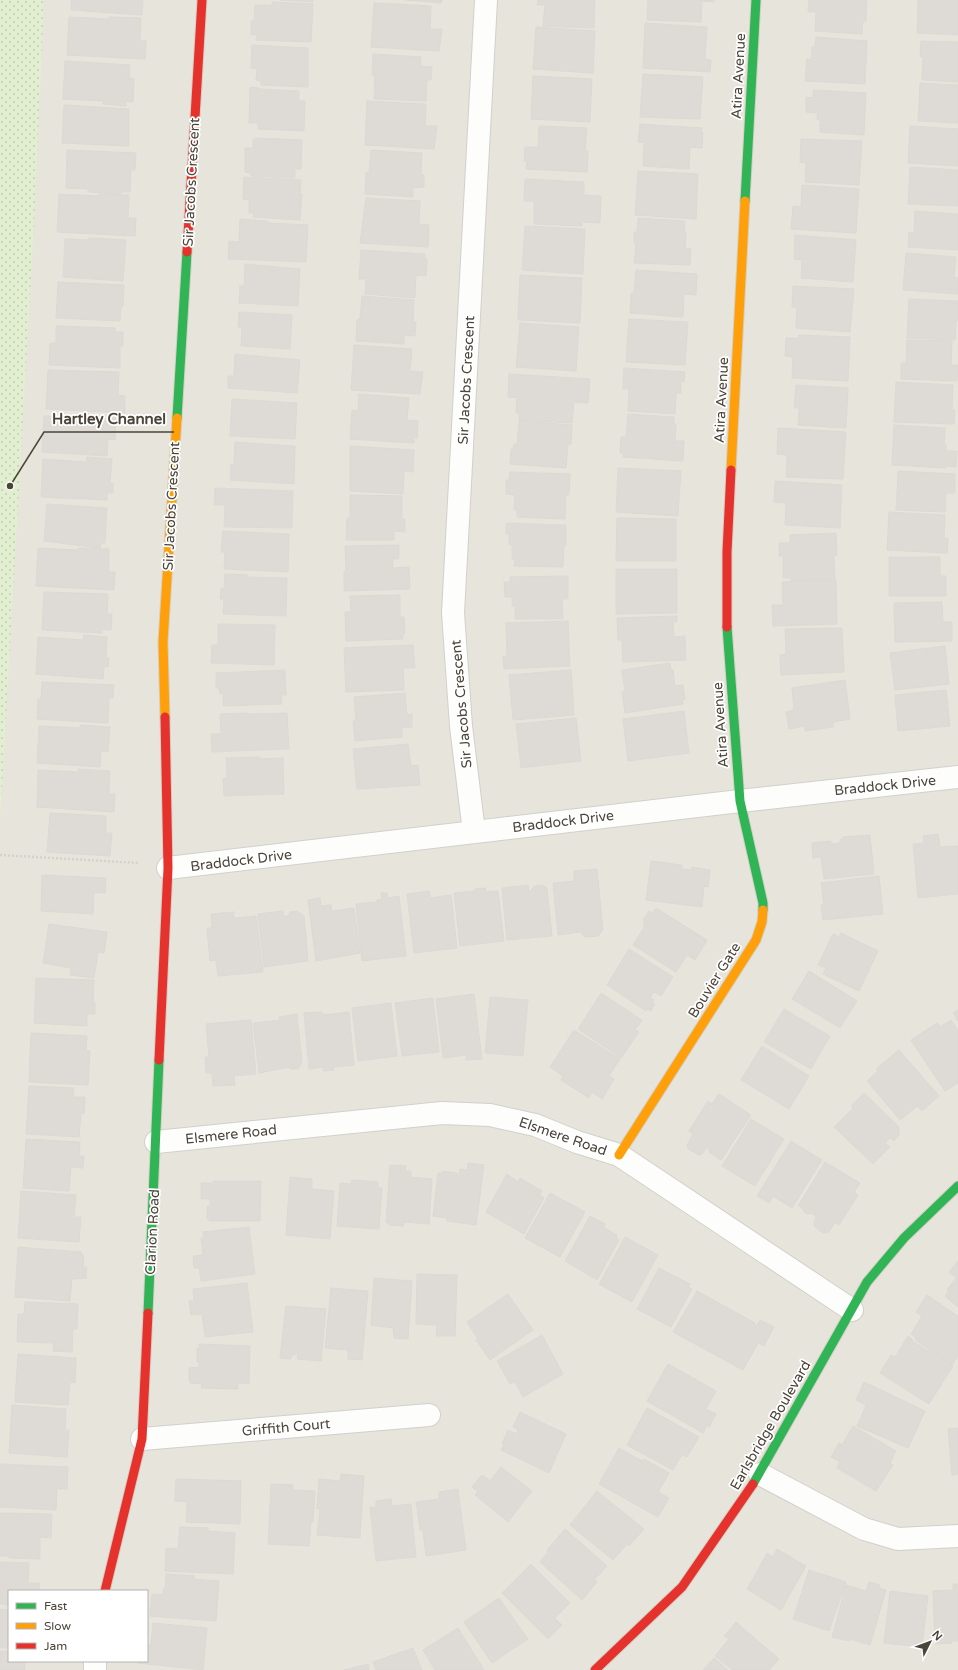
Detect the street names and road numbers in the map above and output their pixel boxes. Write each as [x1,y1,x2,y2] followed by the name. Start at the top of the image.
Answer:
[728,33,749,119] street label: Atira Avenue
[180,117,203,247] street label: Sir Jacobs Crescent
[455,315,478,445] street label: Sir Jacobs Crescent
[711,357,732,443] street label: Atira Avenue
[160,441,183,571] street label: Sir Jacobs Crescent
[447,638,476,769] street label: Sir Jacobs Crescent
[709,681,732,768] street label: Atira Avenue
[833,772,937,799] street label: Braddock Drive
[511,807,615,836] street label: Braddock Drive
[189,846,293,875] street label: Braddock Drive
[684,939,744,1021] street label: Bouvier Gate
[517,1113,609,1159] street label: Elsmere Road
[185,1121,278,1148] street label: Elsmere Road
[142,1189,163,1275] street label: Clarion Road
[726,1358,814,1493] street label: Earlsbridge Boulevard
[241,1415,332,1440] street label: Griffith Court

